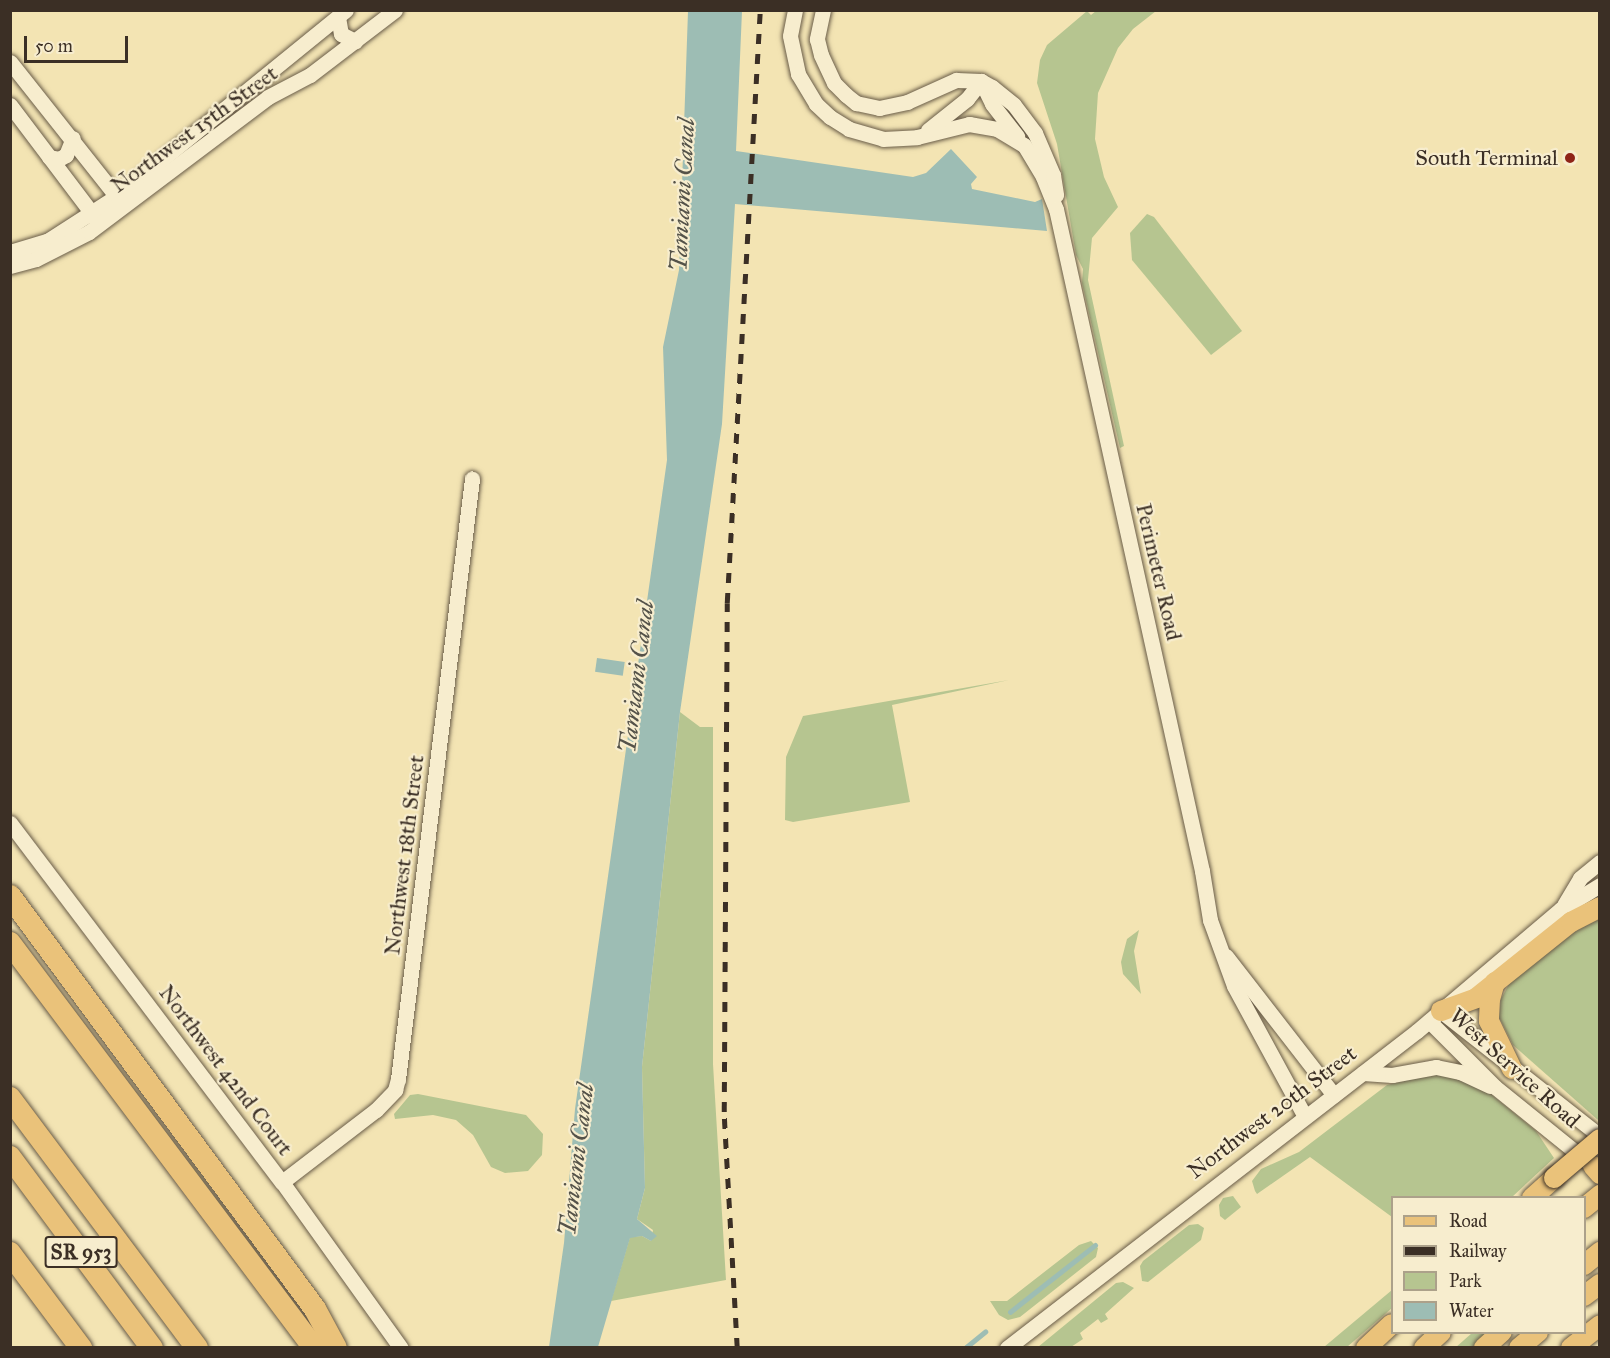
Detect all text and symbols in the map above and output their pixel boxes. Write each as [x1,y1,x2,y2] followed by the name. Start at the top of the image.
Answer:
[27,24,130,62] scale bar
[35,35,73,57] text: 50 m
[106,60,282,198] street label: Northwest 15th Street
[665,118,701,272] water label: Tamiami Canal
[1415,145,1558,171] place label: South Terminal
[1563,151,1577,165] marker: South Terminal
[1130,501,1188,643] street label: Perimeter Road
[613,599,661,755] water label: Tamiami Canal
[379,754,429,956] street label: Northwest 18th Street
[153,980,299,1160] street label: Northwest 42nd Court
[1444,1002,1586,1134] street label: West Service Road
[1182,1040,1362,1184] street label: Northwest 20th Street
[553,1082,601,1238] water label: Tamiami Canal
[1391,1196,1586,1334] legend
[1449,1210,1487,1232] text: Road
[44,1234,118,1270] road number: SR 953
[1449,1240,1506,1262] text: Railway
[1449,1270,1482,1292] text: Park
[1449,1300,1493,1322] text: Water

